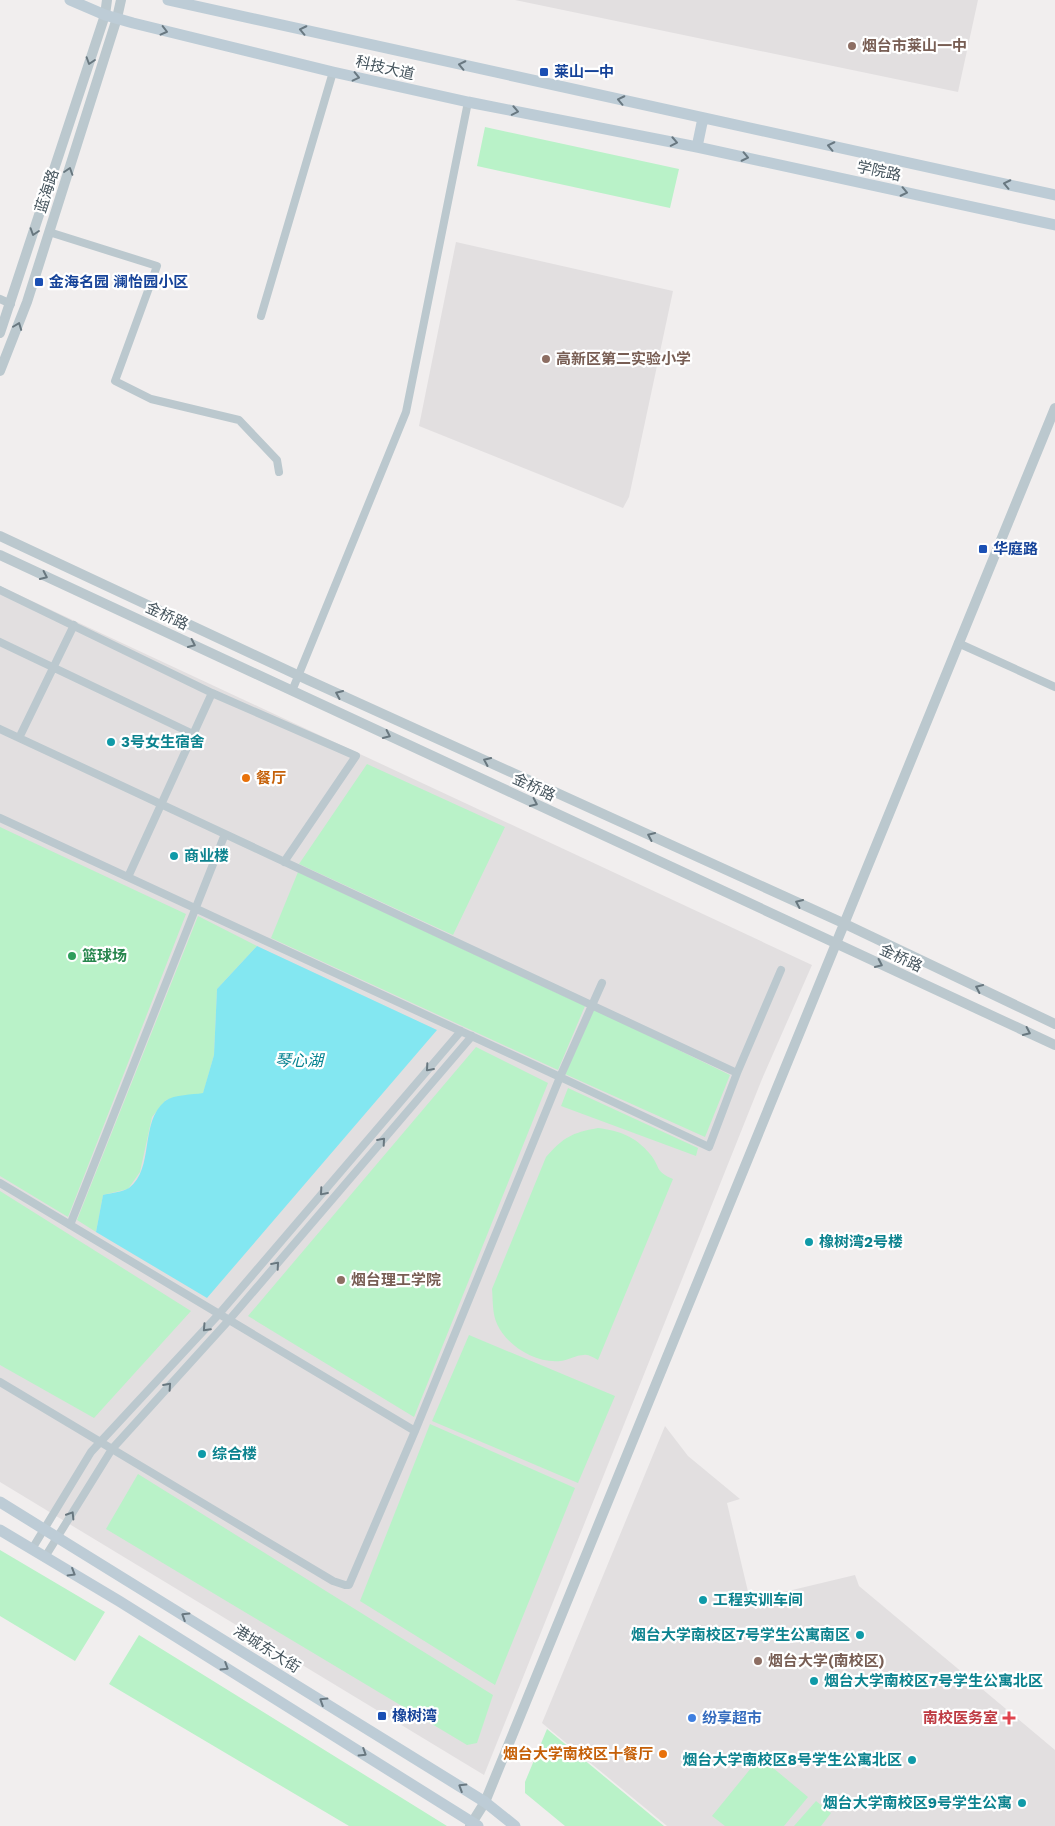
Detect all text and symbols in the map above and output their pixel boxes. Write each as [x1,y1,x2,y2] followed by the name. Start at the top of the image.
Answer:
[159,25,168,36] one-way arrow
[299,25,308,36] one-way arrow
[862,37,967,55] place label: 烟台市莱山一中
[846,40,858,52] marker: 烟台市莱山一中
[354,52,416,84] street label: 科技大道
[85,56,95,65] one-way arrow
[458,60,467,71] one-way arrow
[554,63,614,81] place label: 莱山一中
[538,66,550,78] marker: 莱山一中
[352,71,360,82] one-way arrow
[616,95,625,106] one-way arrow
[510,105,519,116] one-way arrow
[670,136,679,147] one-way arrow
[827,141,836,152] one-way arrow
[740,151,749,162] one-way arrow
[855,158,903,184] street label: 学院路
[31,167,63,215] street label: 蓝海路
[63,168,73,176] one-way arrow
[1003,180,1012,190] one-way arrow
[899,186,908,197] one-way arrow
[30,228,40,236] one-way arrow
[49,273,188,291] place label: 金海名园 澜怡园小区
[33,276,45,288] marker: 金海名园 澜怡园小区
[12,322,22,330] one-way arrow
[556,350,691,368] place label: 高新区第二实验小学
[540,353,552,365] marker: 高新区第二实验小学
[993,540,1038,558] place label: 华庭路
[977,543,989,555] marker: 华庭路
[39,569,48,580] one-way arrow
[143,598,191,634] street label: 金桥路
[187,638,196,648] one-way arrow
[335,690,344,701] one-way arrow
[381,729,390,739] one-way arrow
[121,733,205,751] place label: 3号女生宿舍
[105,736,117,748] marker: 3号女生宿舍
[483,757,492,768] one-way arrow
[256,769,286,787] place label: 餐厅
[510,769,558,805] street label: 金桥路
[240,772,252,784] marker: 餐厅
[529,797,538,808] one-way arrow
[647,831,656,842] one-way arrow
[184,847,229,865] place label: 商业楼
[168,850,180,862] marker: 商业楼
[795,898,804,909] one-way arrow
[877,940,925,976] street label: 金桥路
[82,947,127,965] place label: 篮球场
[66,950,78,962] marker: 篮球场
[874,958,883,968] one-way arrow
[975,984,984,994] one-way arrow
[1022,1026,1031,1037] one-way arrow
[275,1051,326,1070] water label: 琴心湖
[426,1063,435,1072] one-way arrow
[376,1138,385,1147] one-way arrow
[320,1186,329,1195] one-way arrow
[819,1233,903,1251] place label: 橡树湾2号楼
[803,1236,815,1248] marker: 橡树湾2号楼
[271,1262,279,1271] one-way arrow
[351,1271,441,1289] place label: 烟台理工学院
[335,1274,347,1286] marker: 烟台理工学院
[203,1322,212,1331] one-way arrow
[163,1383,172,1392] one-way arrow
[212,1445,257,1463] place label: 综合楼
[196,1448,208,1460] marker: 综合楼
[64,1512,74,1521] one-way arrow
[66,1566,75,1576] one-way arrow
[713,1591,803,1609] place label: 工程实训车间
[697,1594,709,1606] marker: 工程实训车间
[182,1613,191,1622] one-way arrow
[230,1621,304,1677] street label: 港城东大街
[631,1626,850,1644] place label: 烟台大学南校区7号学生公寓南区
[854,1629,866,1641] marker: 烟台大学南校区7号学生公寓南区
[768,1652,885,1670] place label: 烟台大学(南校区)
[752,1655,764,1667] marker: 烟台大学(南校区)
[220,1661,229,1671] one-way arrow
[824,1672,1043,1690] place label: 烟台大学南校区7号学生公寓北区
[808,1675,820,1687] marker: 烟台大学南校区7号学生公寓北区
[320,1698,329,1708] one-way arrow
[392,1707,437,1725] place label: 橡树湾
[702,1709,762,1727] place label: 纷享超市
[923,1709,998,1727] place label: 南校医务室
[376,1710,388,1722] marker: 橡树湾
[1002,1711,1016,1725] marker: 南校医务室
[686,1712,698,1724] marker: 纷享超市
[503,1745,653,1763] place label: 烟台大学南校区十餐厅
[358,1747,367,1757] one-way arrow
[657,1748,669,1760] marker: 烟台大学南校区十餐厅
[683,1751,902,1769] place label: 烟台大学南校区8号学生公寓北区
[906,1754,918,1766] marker: 烟台大学南校区8号学生公寓北区
[458,1784,467,1793] one-way arrow
[823,1794,1012,1812] place label: 烟台大学南校区9号学生公寓
[1016,1797,1028,1809] marker: 烟台大学南校区9号学生公寓

